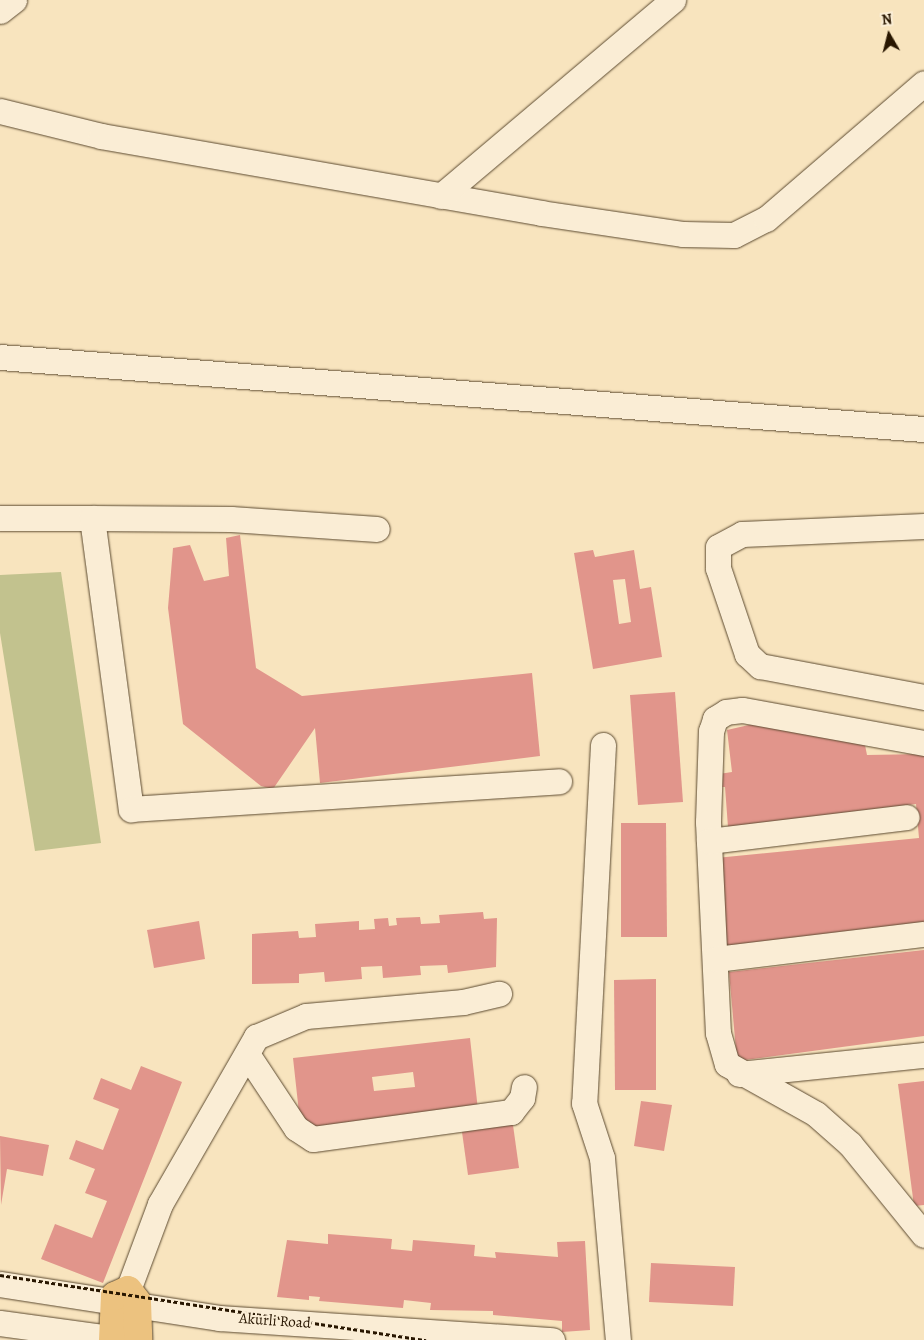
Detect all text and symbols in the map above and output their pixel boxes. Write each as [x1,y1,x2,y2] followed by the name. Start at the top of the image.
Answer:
[864,10,914,60] north arrow
[880,10,893,30] text: N
[239,1310,311,1332] street label: Akurli Road

